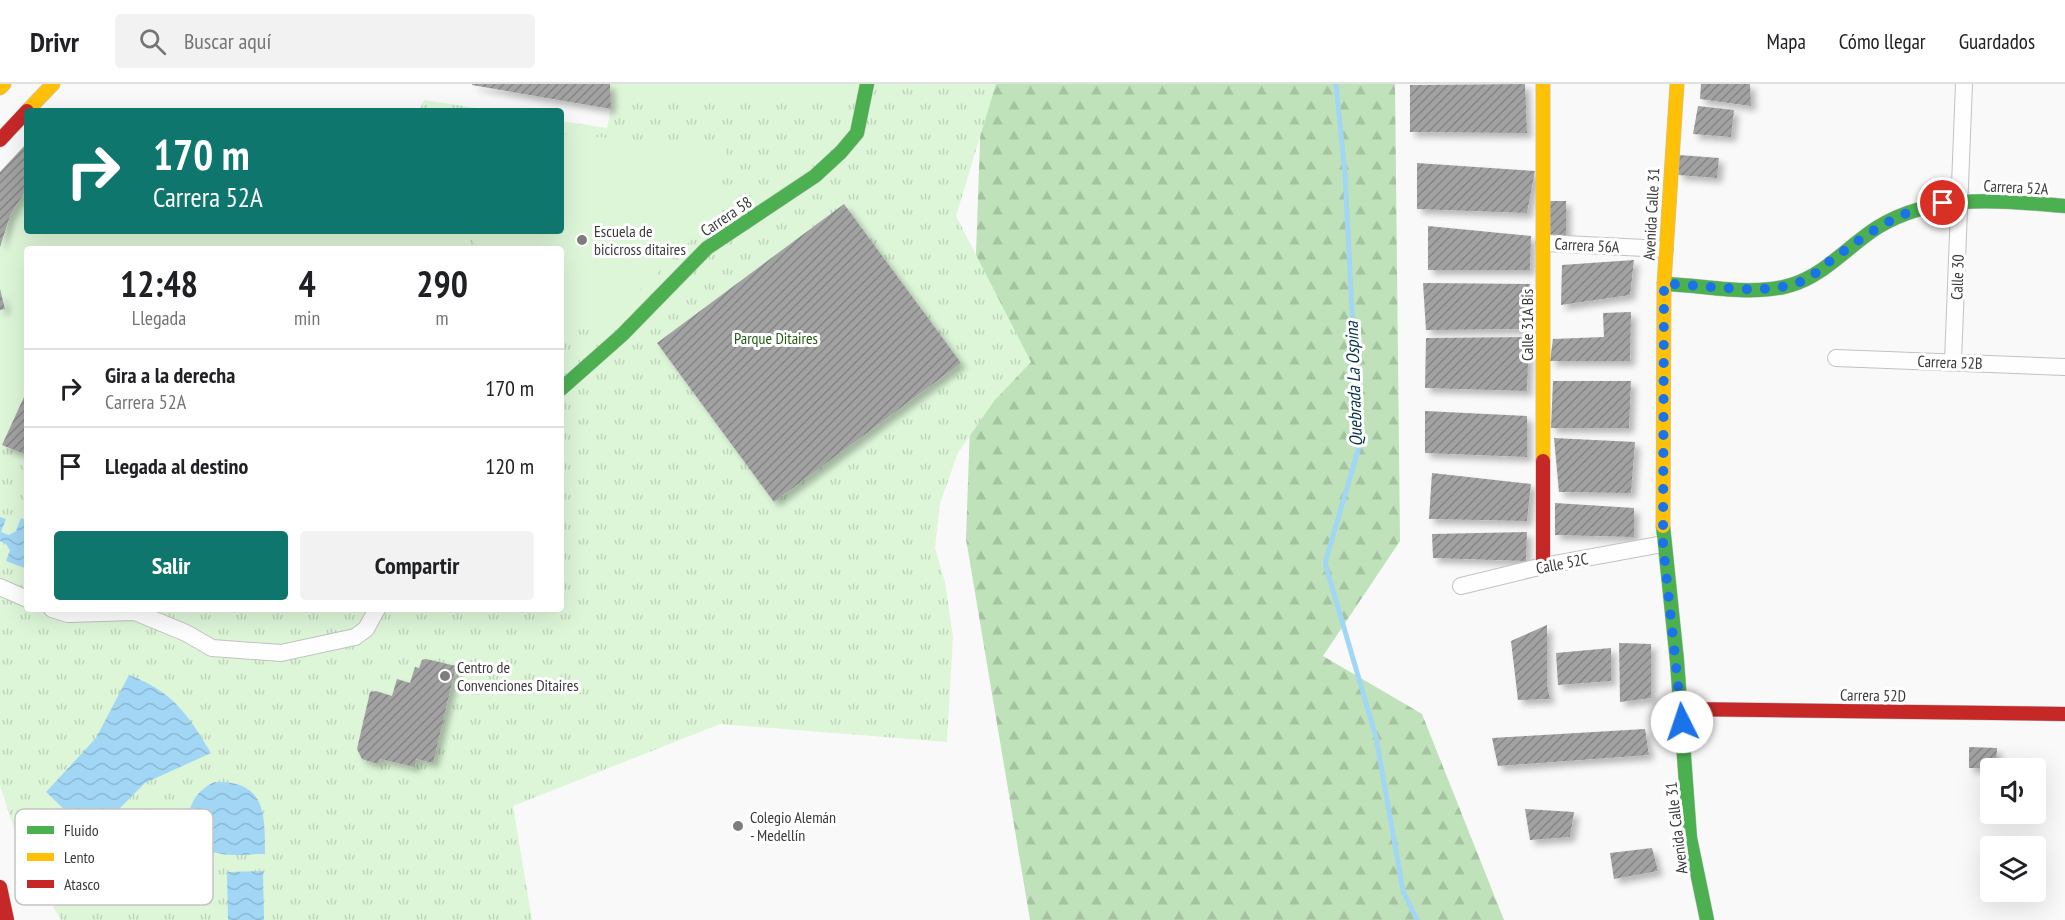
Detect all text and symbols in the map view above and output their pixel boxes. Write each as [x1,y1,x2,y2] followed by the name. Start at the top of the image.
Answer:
[115,14,535,68] search box
[30,23,79,60] text: Drivr
[136,25,169,58] icon: search
[184,27,271,55] text: Buscar aquí
[1767,28,1806,55] text: Mapa
[1839,28,1926,55] text: Cómo llegar
[1959,28,2035,55] text: Guardados
[153,127,250,182] text: 170 m
[54,132,132,210] icon: right
[1639,167,1663,261] street label: Avenida Calle 31
[1983,175,2049,199] street label: Carrera 52A
[1917,177,1968,228] pin
[153,180,263,214] text: Carrera 52A
[1926,186,1959,219] icon: arrive
[697,192,755,240] street label: Carrera 58
[594,221,686,259] place label: Escuela de bicicross ditaires
[575,233,589,247] marker: Escuela de bicicross ditaires
[1554,233,1620,257] street label: Carrera 56A
[1946,254,1968,300] street label: Calle 30
[120,260,198,307] text: 12:48
[298,260,316,307] text: 4
[416,260,468,307] text: 290
[1517,289,1537,361] street label: Calle 31A Bis
[132,305,186,331] text: Llegada
[294,305,320,331] text: min
[436,305,449,331] text: m
[1340,320,1367,447] water label: Quebrada La Ospina
[734,328,818,348] park label: Parque Ditaires
[1917,351,1983,373] street label: Carrera 52B
[105,361,235,389] text: Gira a la derecha
[54,372,87,405] icon: right
[485,374,534,402] text: 170 m
[105,389,186,415] text: Carrera 52A
[54,450,87,483] icon: arrive
[105,452,248,480] text: Llegada al destino
[485,452,534,480] text: 120 m
[54,531,288,600] button: Salir
[300,531,534,600] button: Compartir
[1534,548,1590,578] street label: Calle 52C
[457,657,579,695] place label: Centro de Convenciones Ditaires
[438,669,452,683] marker: Centro de Convenciones Ditaires
[1840,684,1906,706] street label: Carrera 52D
[1650,690,1714,754] position arrow
[1980,758,2046,902] map controls
[1980,758,2046,824] button: sound
[1660,781,1692,875] street label: Avenida Calle 31
[750,807,836,845] place label: Colegio Alemán - Medellín
[15,809,213,905] legend
[731,819,745,833] marker: Colegio Alemán - Medellín
[64,820,99,840] text: Fluido
[1980,836,2046,902] button: layers
[64,847,95,867] text: Lento
[64,874,100,894] text: Atasco

